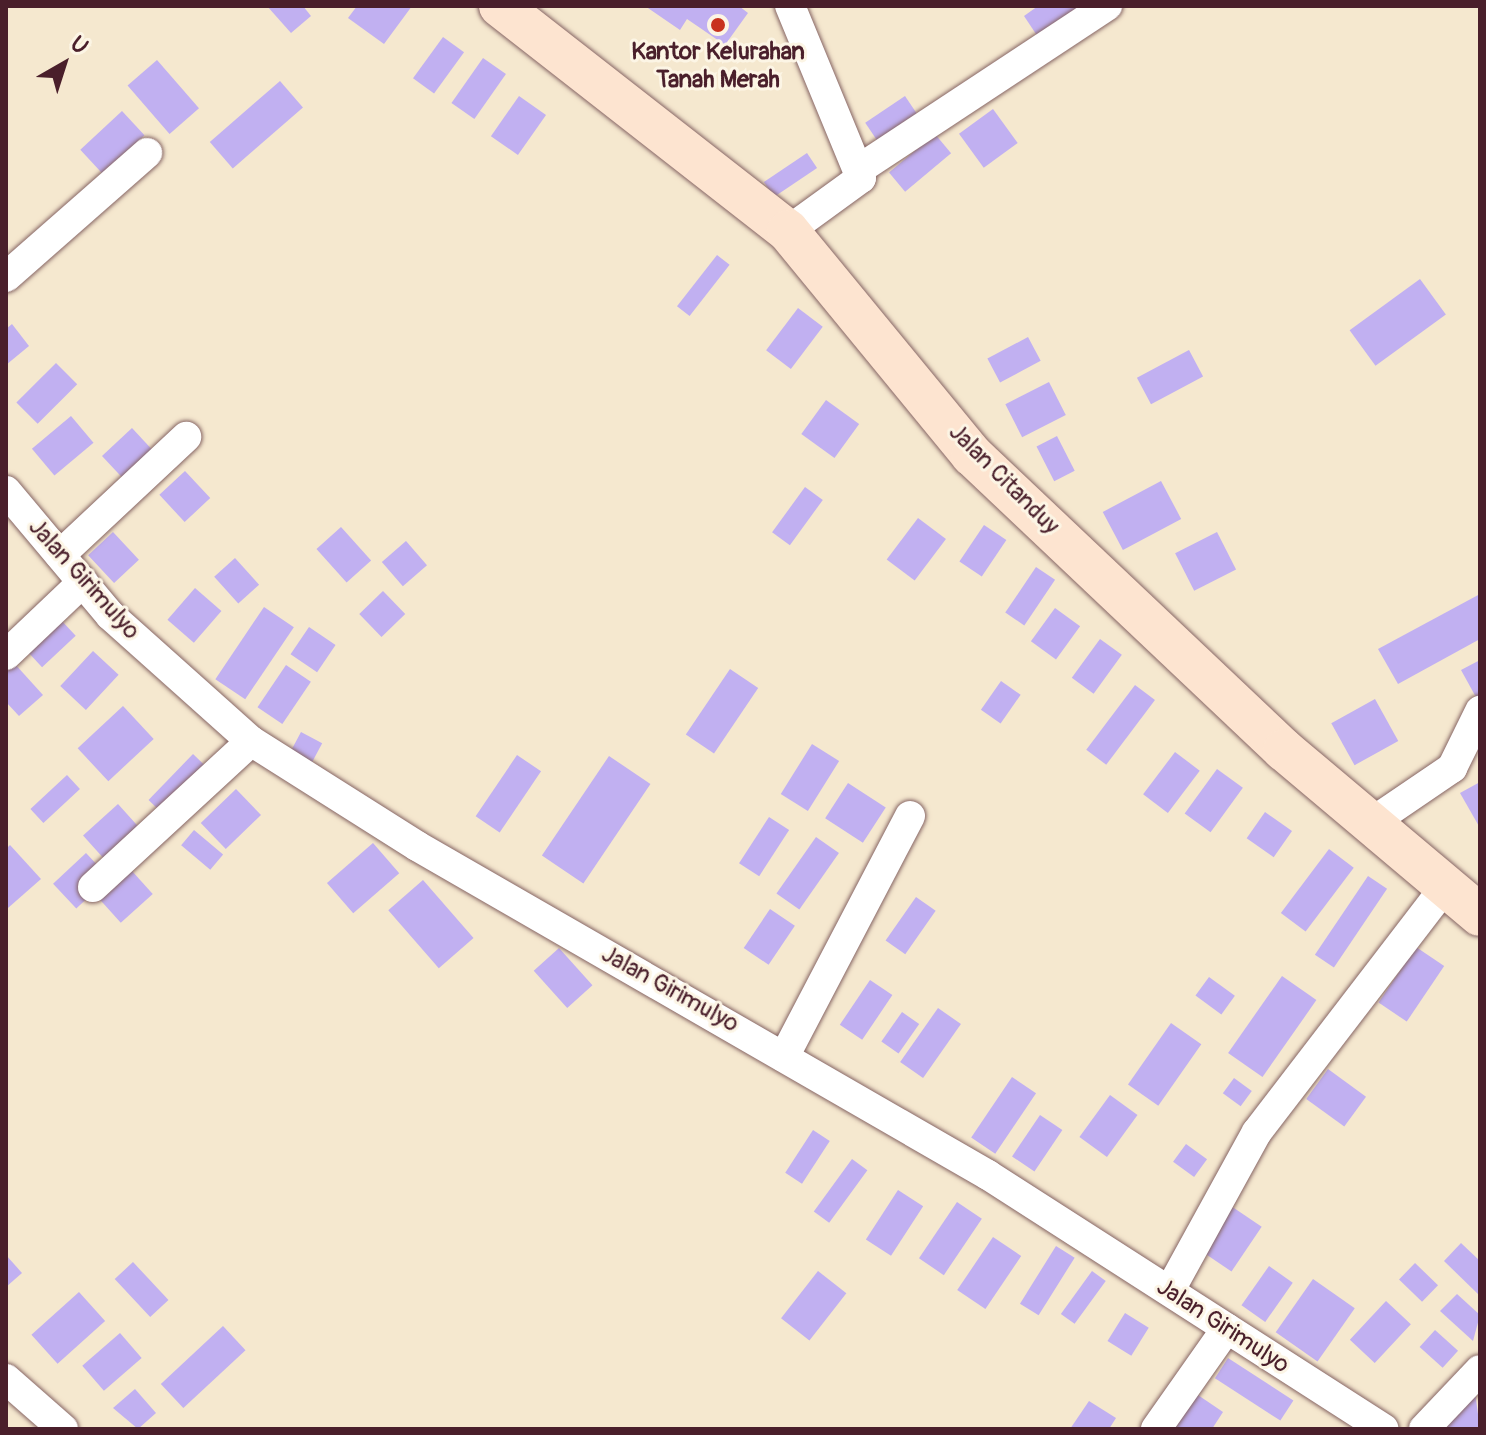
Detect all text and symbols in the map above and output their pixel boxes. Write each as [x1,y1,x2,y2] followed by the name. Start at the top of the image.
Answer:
[709,16,727,34] marker: Kantor Kelurahan Tanah Merah
[24,24,104,104] north arrow
[65,30,94,61] text: U
[631,38,805,94] place label: Kantor Kelurahan Tanah Merah
[943,418,1065,540] street label: Jalan Citanduy
[22,513,146,645] street label: Jalan Girimulyo
[596,939,744,1039] street label: Jalan Girimulyo
[1151,1272,1295,1380] street label: Jalan Girimulyo

